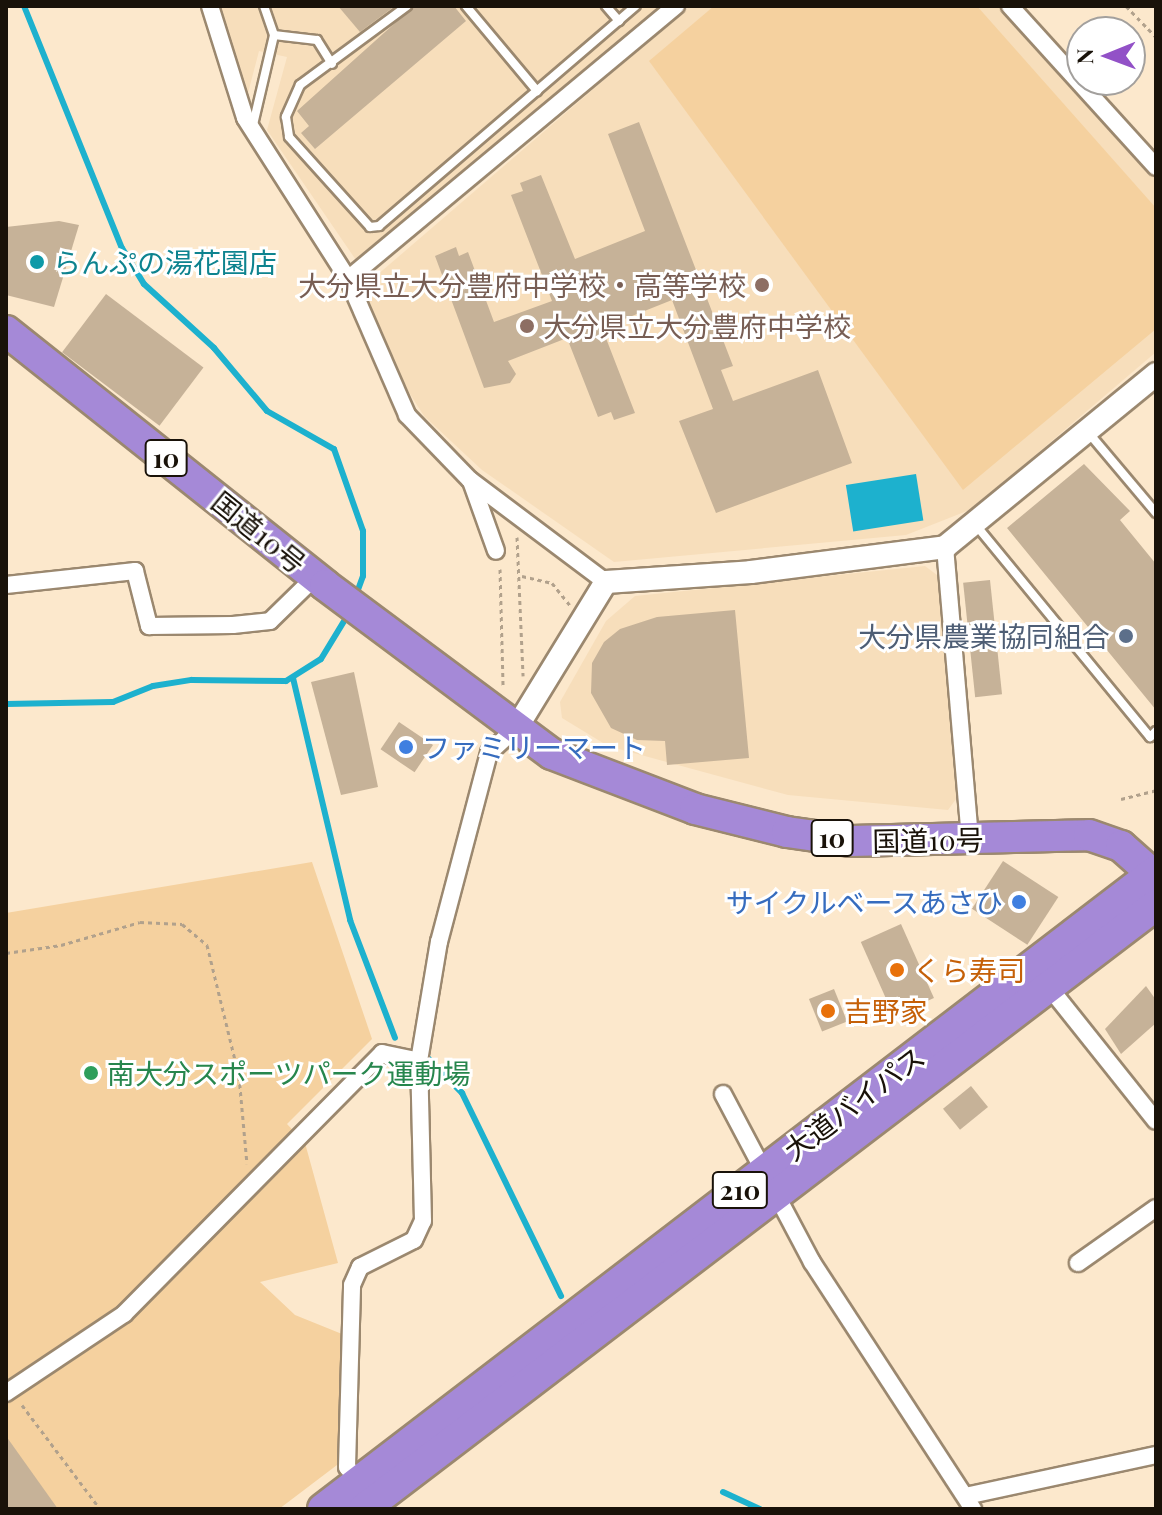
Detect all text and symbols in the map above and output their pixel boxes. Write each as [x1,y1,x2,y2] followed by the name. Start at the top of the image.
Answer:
[1066,16,1146,96] north arrow
[1069,48,1099,65] text: N
[53,245,277,279] place label: らんぷの湯花園店
[28,253,46,271] marker: らんぷの湯花園店
[298,268,746,302] place label: 大分県立大分豊府中学校・高等学校
[753,276,771,294] marker: 大分県立大分豊府中学校・高等学校
[543,309,851,343] place label: 大分県立大分豊府中学校
[518,317,536,335] marker: 大分県立大分豊府中学校
[144,436,188,480] road number: 10
[205,484,313,580] street label: 国道10号
[858,619,1110,653] place label: 大分県農業協同組合
[1117,627,1135,645] marker: 大分県農業協同組合
[422,730,646,764] place label: ファミリーマート
[397,738,415,756] marker: ファミリーマート
[810,816,854,860] road number: 10
[872,822,984,858] street label: 国道10号
[723,885,1003,919] place label: サイクルベースあさひ
[1010,893,1028,911] marker: サイクルベースあさひ
[913,953,1025,987] place label: くら寿司
[888,961,906,979] marker: くら寿司
[844,994,928,1028] place label: 吉野家
[819,1002,837,1020] marker: 吉野家
[777,1039,931,1167] street label: 大道バイパス
[107,1056,471,1090] place label: 南大分スポーツパーク運動場
[82,1064,100,1082] marker: 南大分スポーツパーク運動場
[710,1168,770,1212] road number: 210

